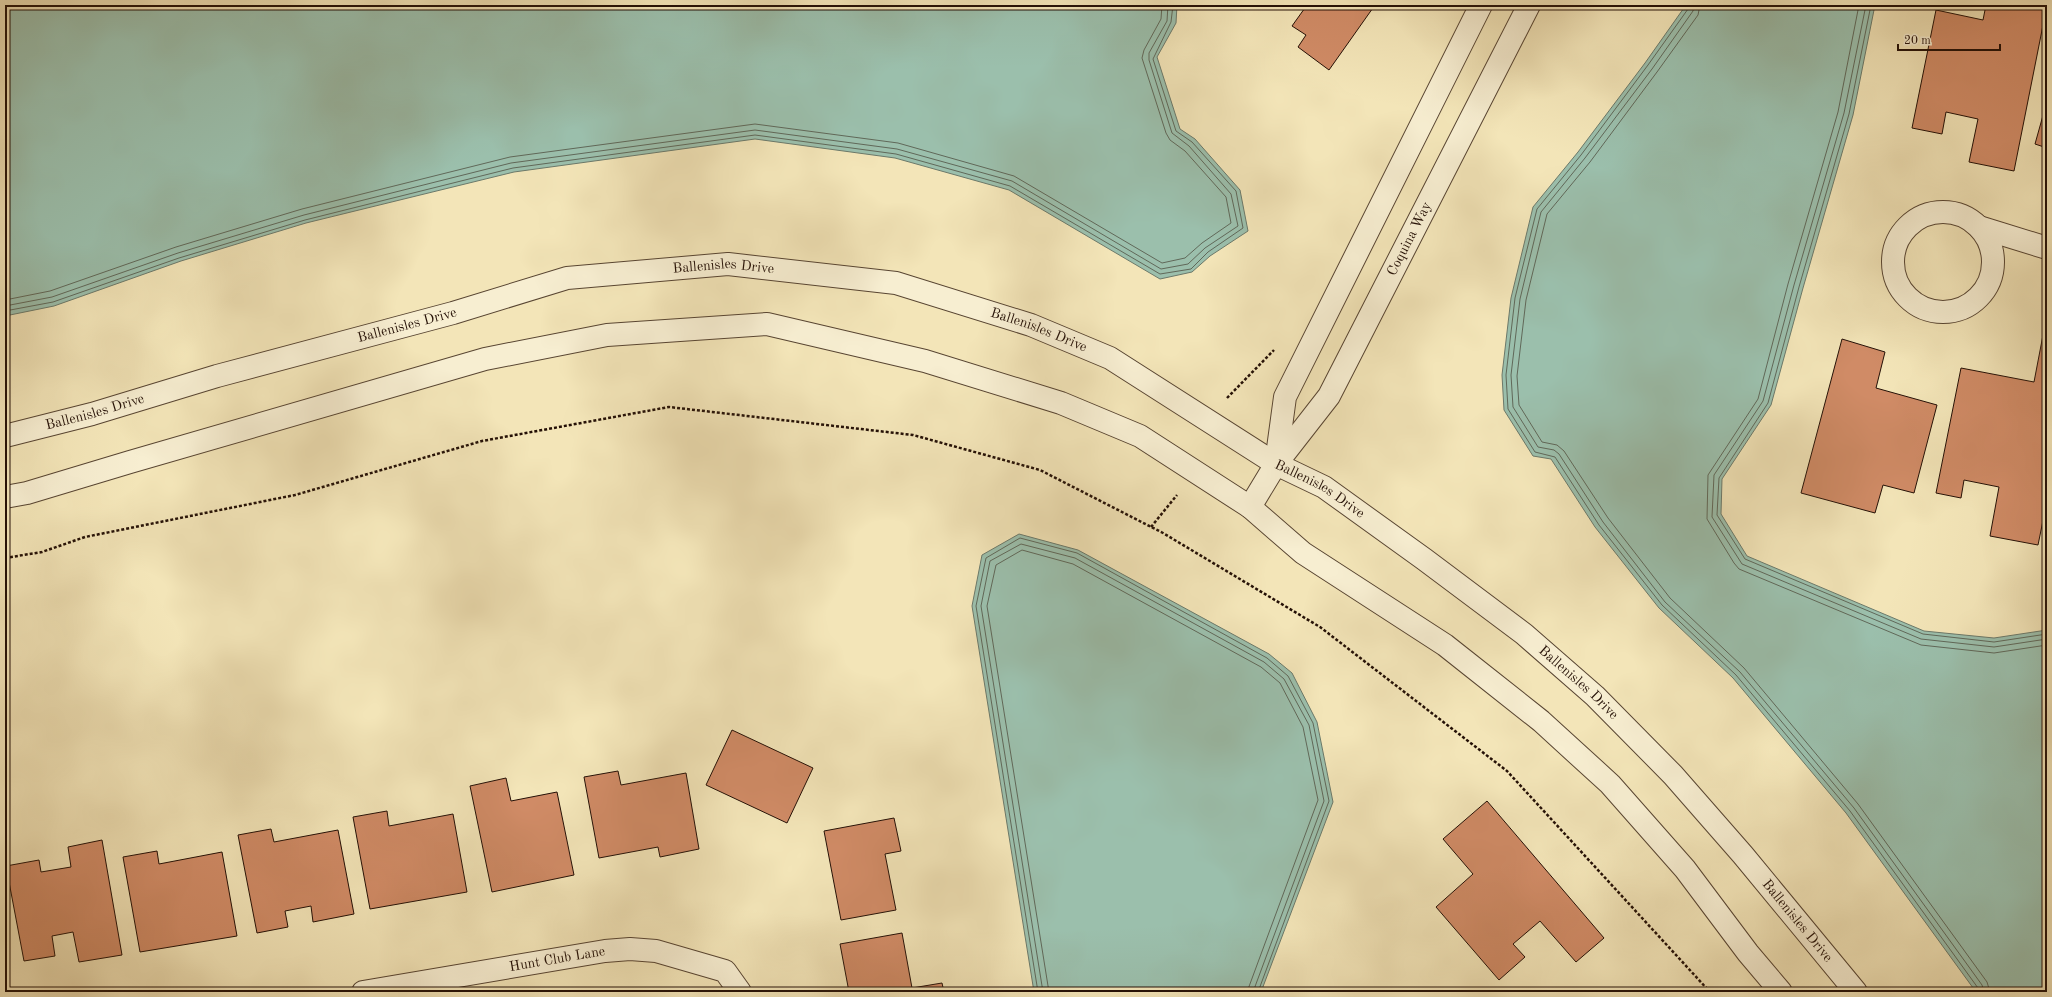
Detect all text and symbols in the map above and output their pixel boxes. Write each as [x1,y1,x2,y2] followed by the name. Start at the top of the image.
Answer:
[1898,26,2000,52] scale bar
[1904,35,1931,47] text: 20 m
[1385,199,1434,278] street label: Coquina Way
[672,257,775,276] street label: Ballenisles Drive
[356,305,458,345] street label: Ballenisles Drive
[989,306,1089,355] street label: Ballenisles Drive
[44,392,146,432] street label: Ballenisles Drive
[1273,457,1367,521] street label: Ballenisles Drive
[1536,643,1621,722] street label: Ballenisles Drive
[1760,877,1835,965] street label: Ballenisles Drive
[508,944,606,974] street label: Hunt Club Lane

